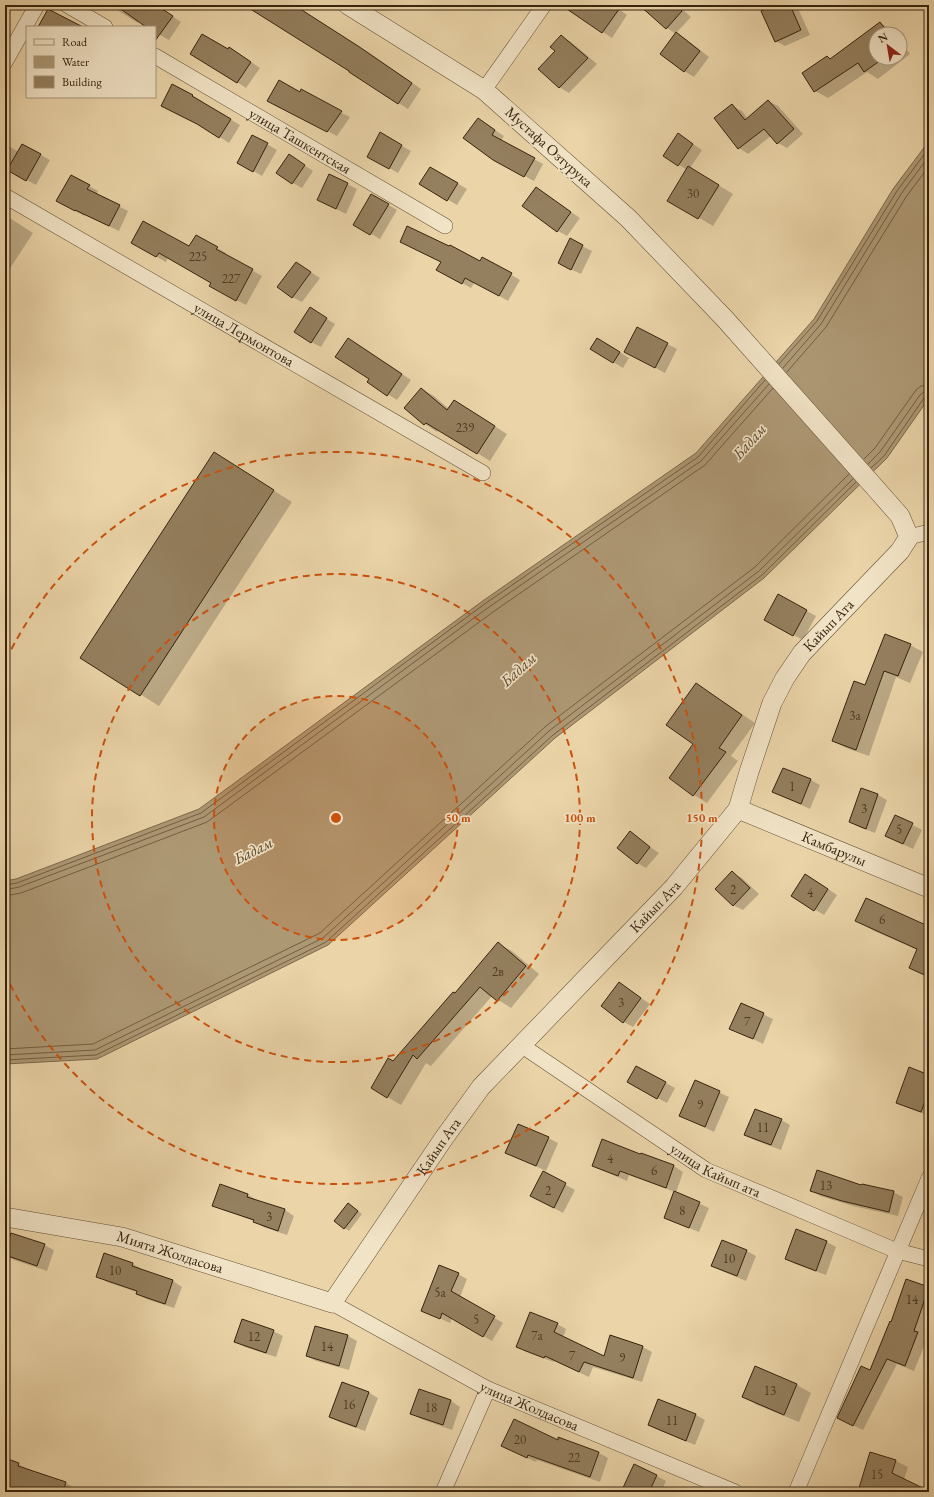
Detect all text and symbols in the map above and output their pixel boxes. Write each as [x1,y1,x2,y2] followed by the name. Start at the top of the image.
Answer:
[26,26,156,98] legend
[868,26,908,66] north arrow
[875,29,890,46] text: N
[62,34,88,50] text: Road
[62,54,89,70] text: Water
[62,74,103,90] text: Building
[502,102,597,191] street label: Мустафа Озтурука
[246,103,355,178] street label: улица Ташкентская
[687,185,699,202] house number: 30
[189,248,207,265] house number: 225
[222,270,241,287] house number: 227
[190,297,298,370] street label: улица Лермонтова
[456,419,475,436] house number: 239
[727,419,771,465] water label: Бадам
[799,595,858,655] street label: Кайып Ата
[495,648,541,692] water label: Бадам
[849,707,862,724] house number: 3а
[789,778,795,795] house number: 1
[861,800,867,817] house number: 3
[445,810,471,826] text: 50 m
[564,810,596,826] text: 100 m
[686,810,718,826] text: 150 m
[329,811,343,825] centre of rings
[896,821,902,838] house number: 5
[799,826,869,870] street label: Камбарулы
[229,832,277,870] water label: Бадам
[625,876,685,936] street label: Кайып Ата
[730,881,737,898] house number: 2
[807,884,814,901] house number: 4
[879,911,885,928] house number: 6
[492,963,504,980] house number: 2в
[618,994,624,1011] house number: 3
[744,1013,751,1030] house number: 7
[697,1096,704,1113] house number: 9
[412,1114,465,1179] street label: Кайып Ата
[757,1119,769,1136] house number: 11
[667,1139,764,1201] street label: улица Кайып ата
[607,1150,614,1167] house number: 4
[651,1162,657,1179] house number: 6
[820,1177,832,1194] house number: 13
[545,1182,552,1199] house number: 2
[679,1202,685,1219] house number: 8
[266,1208,272,1225] house number: 3
[115,1226,226,1277] street label: Мията Жолдасова
[723,1250,735,1267] house number: 10
[109,1262,121,1279] house number: 10
[434,1284,447,1301] house number: 5а
[906,1291,919,1308] house number: 14
[473,1311,479,1328] house number: 5
[531,1327,544,1344] house number: 7а
[248,1328,261,1345] house number: 12
[321,1338,334,1355] house number: 14
[569,1347,576,1364] house number: 7
[619,1349,626,1366] house number: 9
[477,1376,582,1435] street label: улица Жолдасова
[764,1382,776,1399] house number: 13
[343,1396,355,1413] house number: 16
[425,1399,437,1416] house number: 18
[666,1412,678,1429] house number: 11
[514,1431,526,1448] house number: 20
[568,1449,581,1466] house number: 22
[871,1466,883,1483] house number: 15

